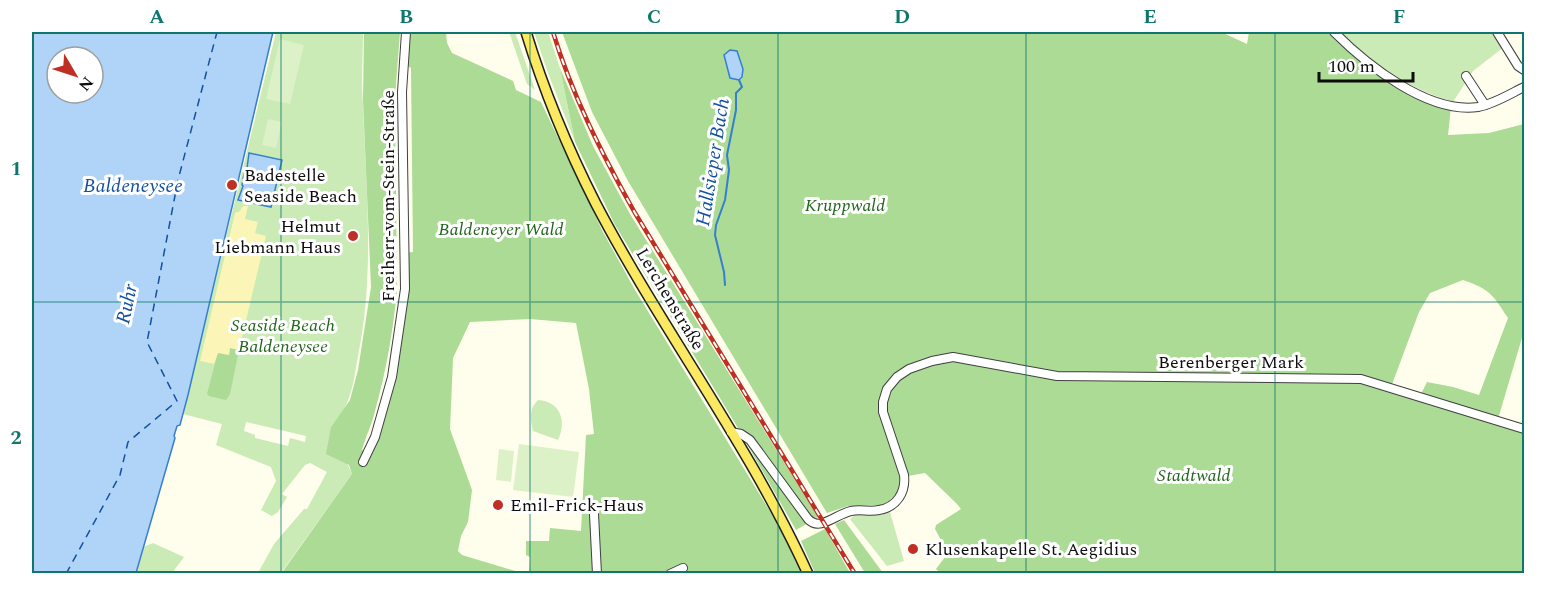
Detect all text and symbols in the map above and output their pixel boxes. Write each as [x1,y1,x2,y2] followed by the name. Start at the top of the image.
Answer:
[149,2,165,32] text: A
[399,2,413,32] text: B
[647,2,661,32] text: C
[894,2,910,32] text: D
[1143,2,1157,32] text: E
[1393,2,1405,32] text: F
[45,45,105,105] north arrow
[1319,45,1414,83] scale bar
[1328,53,1375,80] text: 100 m
[72,71,99,96] text: N
[375,90,402,302] street label: Freiherr-vom-Stein-Straße
[688,96,738,228] water label: Hallsieper Bach
[10,154,22,184] text: 1
[244,162,357,210] place label: Badestelle Seaside Beach
[83,171,183,201] water label: Baldeneysee
[225,178,239,192] marker: Badestelle Seaside Beach
[805,192,885,219] park label: Kruppwald
[214,213,341,261] place label: Helmut Liebmann Haus
[438,216,564,243] park label: Baldeneyer Wald
[346,229,360,243] marker: Helmut Liebmann Haus
[629,243,711,355] street label: Lerchenstraße
[108,280,146,327] water label: Ruhr
[231,312,335,360] park label: Seaside Beach Baldeneysee
[1158,349,1304,376] street label: Berenberger Mark
[10,423,22,453] text: 2
[1157,462,1231,489] park label: Stadtwald
[510,492,644,519] place label: Emil-Frick-Haus
[491,498,505,512] marker: Emil-Frick-Haus
[925,536,1137,563] place label: Klusenkapelle St. Aegidius
[906,542,920,556] marker: Klusenkapelle St. Aegidius

